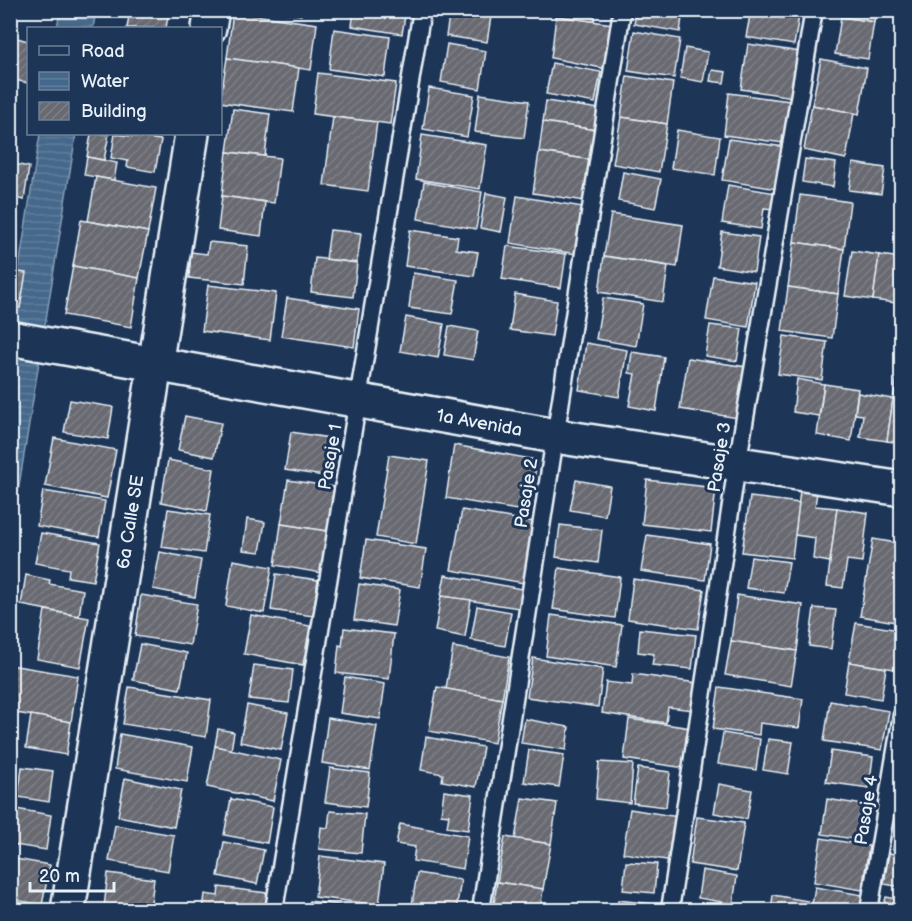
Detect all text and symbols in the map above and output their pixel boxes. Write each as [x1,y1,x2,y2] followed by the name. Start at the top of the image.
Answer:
[27,27,222,135] legend
[81,41,125,62] text: Road
[81,71,129,92] text: Water
[81,101,147,122] text: Building
[435,405,524,441] street label: 1a Avenida
[704,420,735,494] street label: Pasaje 3
[314,422,347,492] street label: Pasaje 1
[511,456,542,529] street label: Pasaje 2
[113,473,148,571] street label: 6a Calle SE
[851,774,882,847] street label: Pasaje 4
[30,855,114,893] scale bar
[39,866,80,887] text: 20 m

